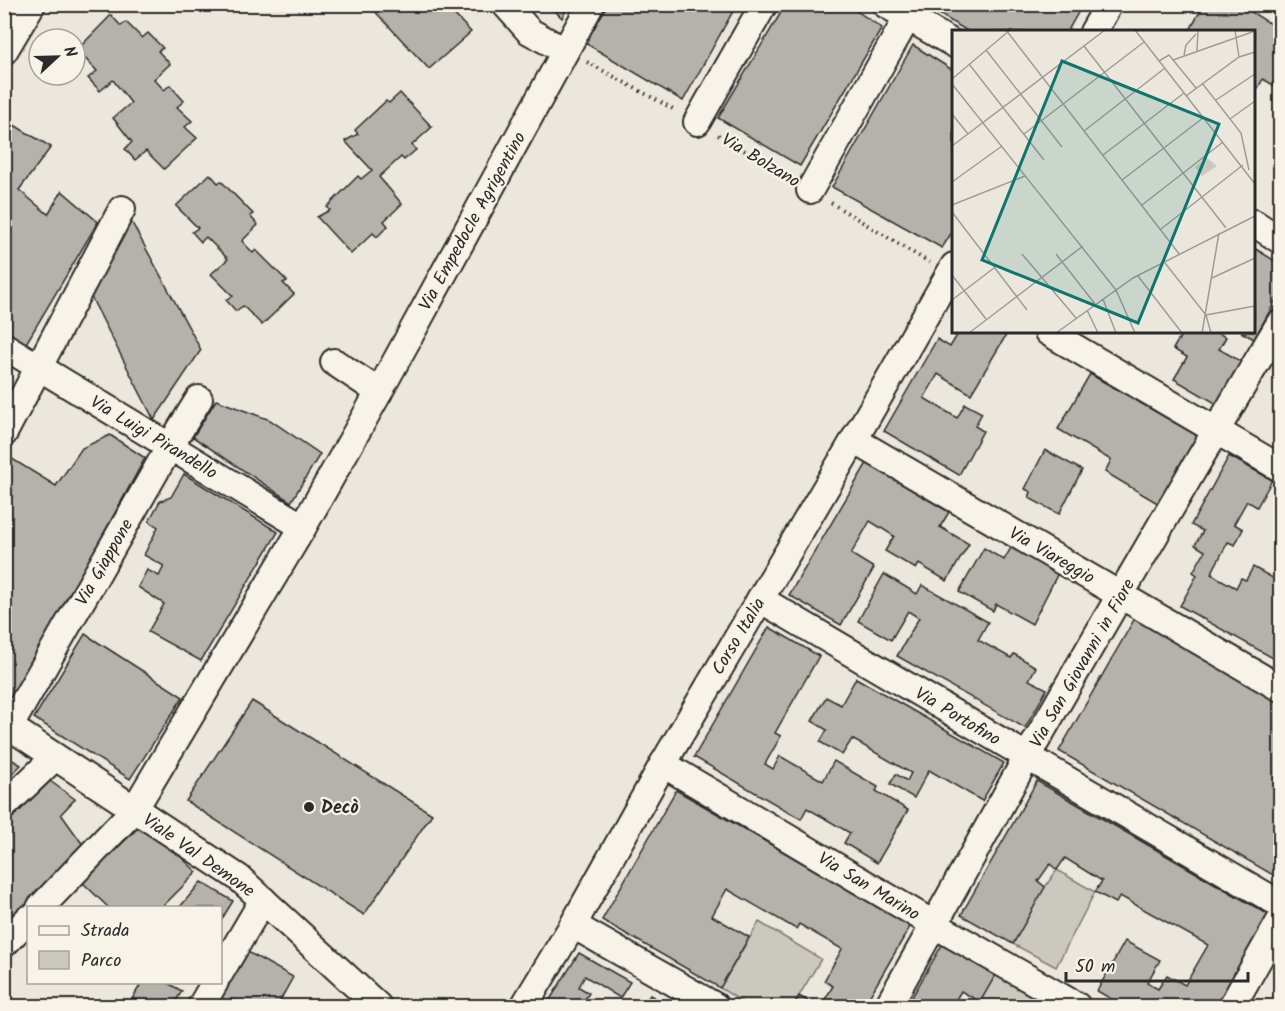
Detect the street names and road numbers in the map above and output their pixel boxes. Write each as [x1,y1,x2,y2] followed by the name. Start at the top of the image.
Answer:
[715,126,805,196] street label: Via Bolzano
[412,127,535,317] street label: Via Empedocle Agrigentino
[84,389,223,488] street label: Via Luigi Pirandello
[69,514,142,612] street label: Via Giappone
[1003,520,1100,593] street label: Via Viareggio
[1023,574,1144,754] street label: Via San Giovanni in Fiore
[705,592,774,681] street label: Corso Italia
[909,680,1006,754] street label: Via Portofino
[136,807,260,906] street label: Viale Val Demone
[811,845,925,929] street label: Via San Marino

